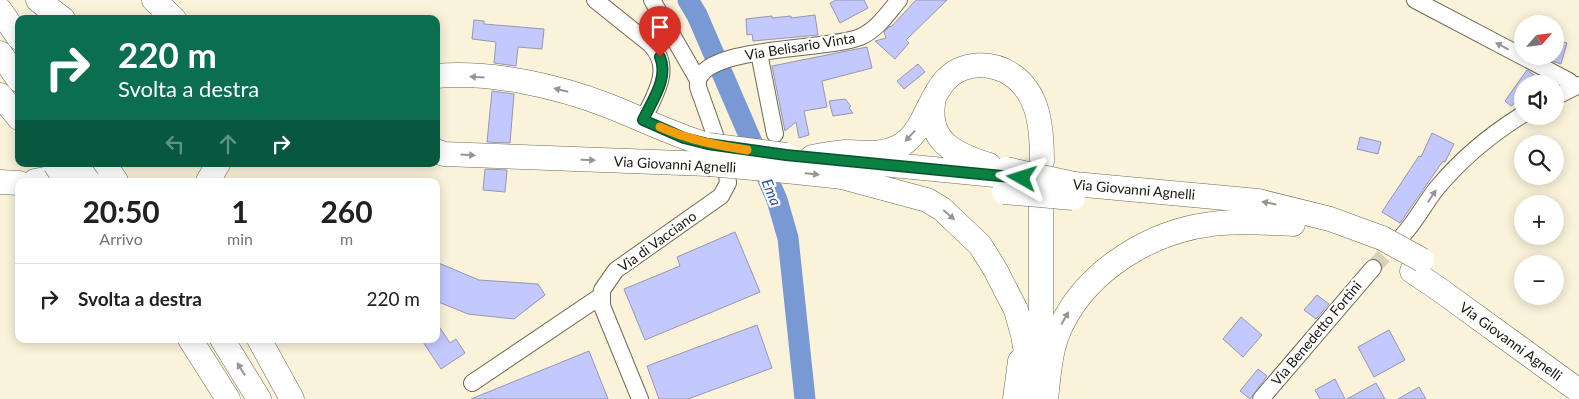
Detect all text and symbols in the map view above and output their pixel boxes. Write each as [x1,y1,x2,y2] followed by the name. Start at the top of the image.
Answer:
[639,6,681,57] pin
[646,13,674,41] icon: arrive
[1514,15,1564,65] north arrow
[1514,15,1564,305] map controls
[744,29,856,63] street label: Via Belisario Vinta
[118,33,217,75] text: 220 m
[35,35,100,100] icon: right
[1495,42,1509,50] one-way arrow
[469,73,485,81] one-way arrow
[118,75,259,102] text: Svolta a destra
[1514,75,1564,125] button: sound
[553,86,568,94] one-way arrow
[904,129,916,141] one-way arrow
[161,130,189,158] icon: left
[214,130,242,158] icon: ahead
[267,130,295,158] icon: right
[1514,135,1564,185] button: search
[995,151,1047,203] position arrow
[461,152,477,160] one-way arrow
[613,152,737,176] street label: Via Giovanni Agnelli
[580,156,596,164] one-way arrow
[804,170,820,178] one-way arrow
[1072,175,1196,203] street label: Via Giovanni Agnelli
[759,176,786,208] water label: Ema
[1427,189,1437,203] one-way arrow
[82,193,160,229] text: 20:50
[231,193,249,229] text: 1
[320,193,373,229] text: 260
[1514,195,1564,245] button: +
[1260,199,1276,207] one-way arrow
[615,207,699,275] street label: Via di Vacciano
[942,210,955,221] one-way arrow
[99,229,143,248] text: Arrivo
[227,229,253,248] text: min
[340,229,353,248] text: m
[1514,255,1564,305] button: −
[1267,277,1365,389] street label: Via Benedetto Fortini
[35,285,63,313] icon: right
[78,287,202,310] text: Svolta a destra
[366,287,420,310] text: 220 m
[1456,298,1566,384] street label: Via Giovanni Agnelli
[1061,312,1070,325] one-way arrow
[236,362,245,375] one-way arrow

